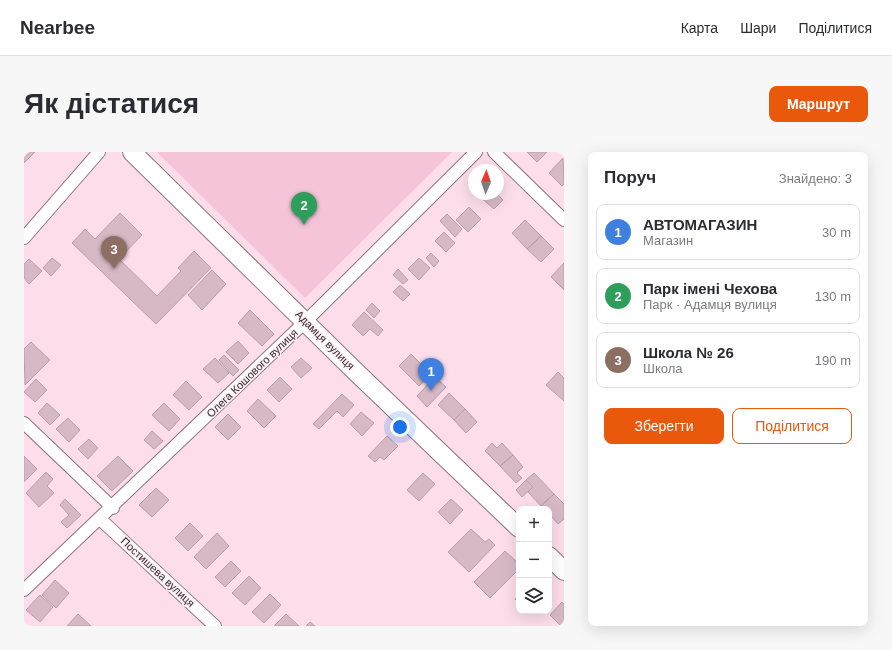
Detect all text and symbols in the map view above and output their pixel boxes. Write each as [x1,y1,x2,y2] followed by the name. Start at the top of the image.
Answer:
[20,17,95,38] text: Nearbee
[681,20,718,36] text: Карта
[740,20,776,36] text: Шари
[798,20,872,36] text: Поділитися
[769,86,868,122] button: Маршрут
[24,88,199,119] text: Як дістатися
[468,164,504,200] north arrow
[604,168,656,187] text: Поруч
[779,171,852,186] text: Знайдено: 3
[291,192,317,225] pin: 2
[643,216,757,233] text: АВТОМАГАЗИН
[614,225,622,240] text: 1
[822,225,851,240] text: 30 m
[643,233,693,248] text: Магазин
[101,236,127,269] pin: 3
[643,280,777,297] text: Парк імені Чехова
[614,289,622,304] text: 2
[815,289,851,304] text: 130 m
[643,297,777,312] text: Парк · Адамця вулиця
[293,308,357,372] street label: Адамця вулиця
[204,326,300,420] street label: Олега Кошового вулиця
[643,344,734,361] text: Школа № 26
[614,353,622,368] text: 3
[815,353,851,368] text: 190 m
[418,358,444,391] pin: 1
[643,361,683,376] text: Школа
[604,408,724,444] button: Зберегти
[732,408,852,444] button: Поділитися
[390,417,410,437] your location
[516,506,552,614] map controls
[516,506,552,542] button: +
[119,535,197,609] street label: Постишева вулиця
[516,542,552,578] button: −
[516,578,552,614] button: layers

